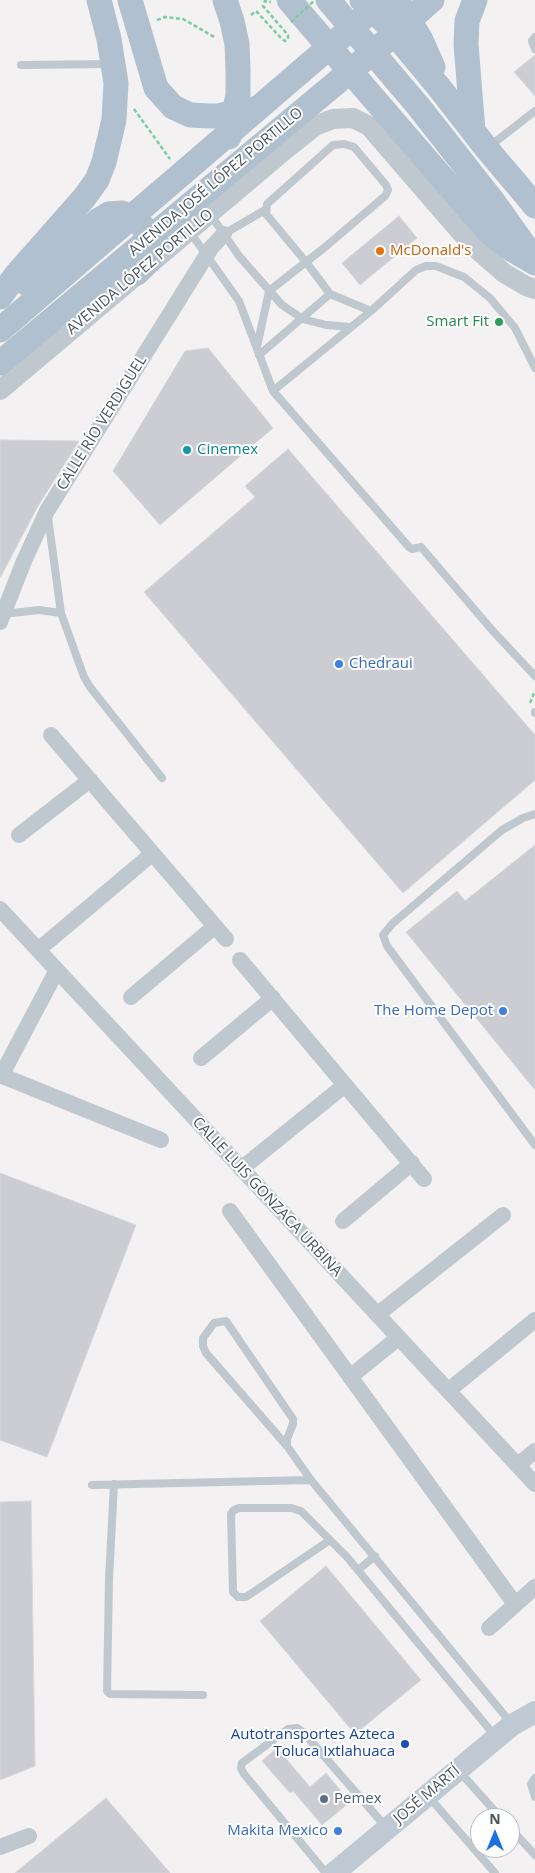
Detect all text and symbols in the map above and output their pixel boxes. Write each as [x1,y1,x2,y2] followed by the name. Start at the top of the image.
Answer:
[125,104,307,260] street label: AVENIDA JOSÉ LÓPEZ PORTILLO
[63,205,217,339] street label: AVENIDA LÓPEZ PORTILLO
[390,242,472,260] place label: McDonald's
[374,245,386,257] marker: McDonald's
[426,313,489,331] place label: Smart Fit
[493,316,505,328] marker: Smart Fit
[53,352,151,494] street label: CALLE RÍO VERDIGUEL
[197,441,258,459] place label: Cinemex
[181,444,193,456] marker: Cinemex
[349,655,413,673] place label: Chedraui
[333,658,345,670] marker: Chedraui
[374,1002,493,1020] place label: The Home Depot
[497,1005,509,1017] marker: The Home Depot
[188,1114,346,1280] street label: CALLE LUIS GONZACA URBINA
[231,1726,395,1761] place label: Autotransportes Azteca Toluca Ixtlahuaca
[399,1738,411,1750] marker: Autotransportes Azteca Toluca Ixtlahuaca
[390,1762,464,1828] street label: JOSÉ MARTÍ
[334,1790,382,1808] place label: Pemex
[318,1793,330,1805] marker: Pemex
[470,1808,520,1858] north arrow
[489,1809,501,1828] text: N
[227,1822,328,1840] place label: Makita Mexico
[332,1825,344,1837] marker: Makita Mexico

